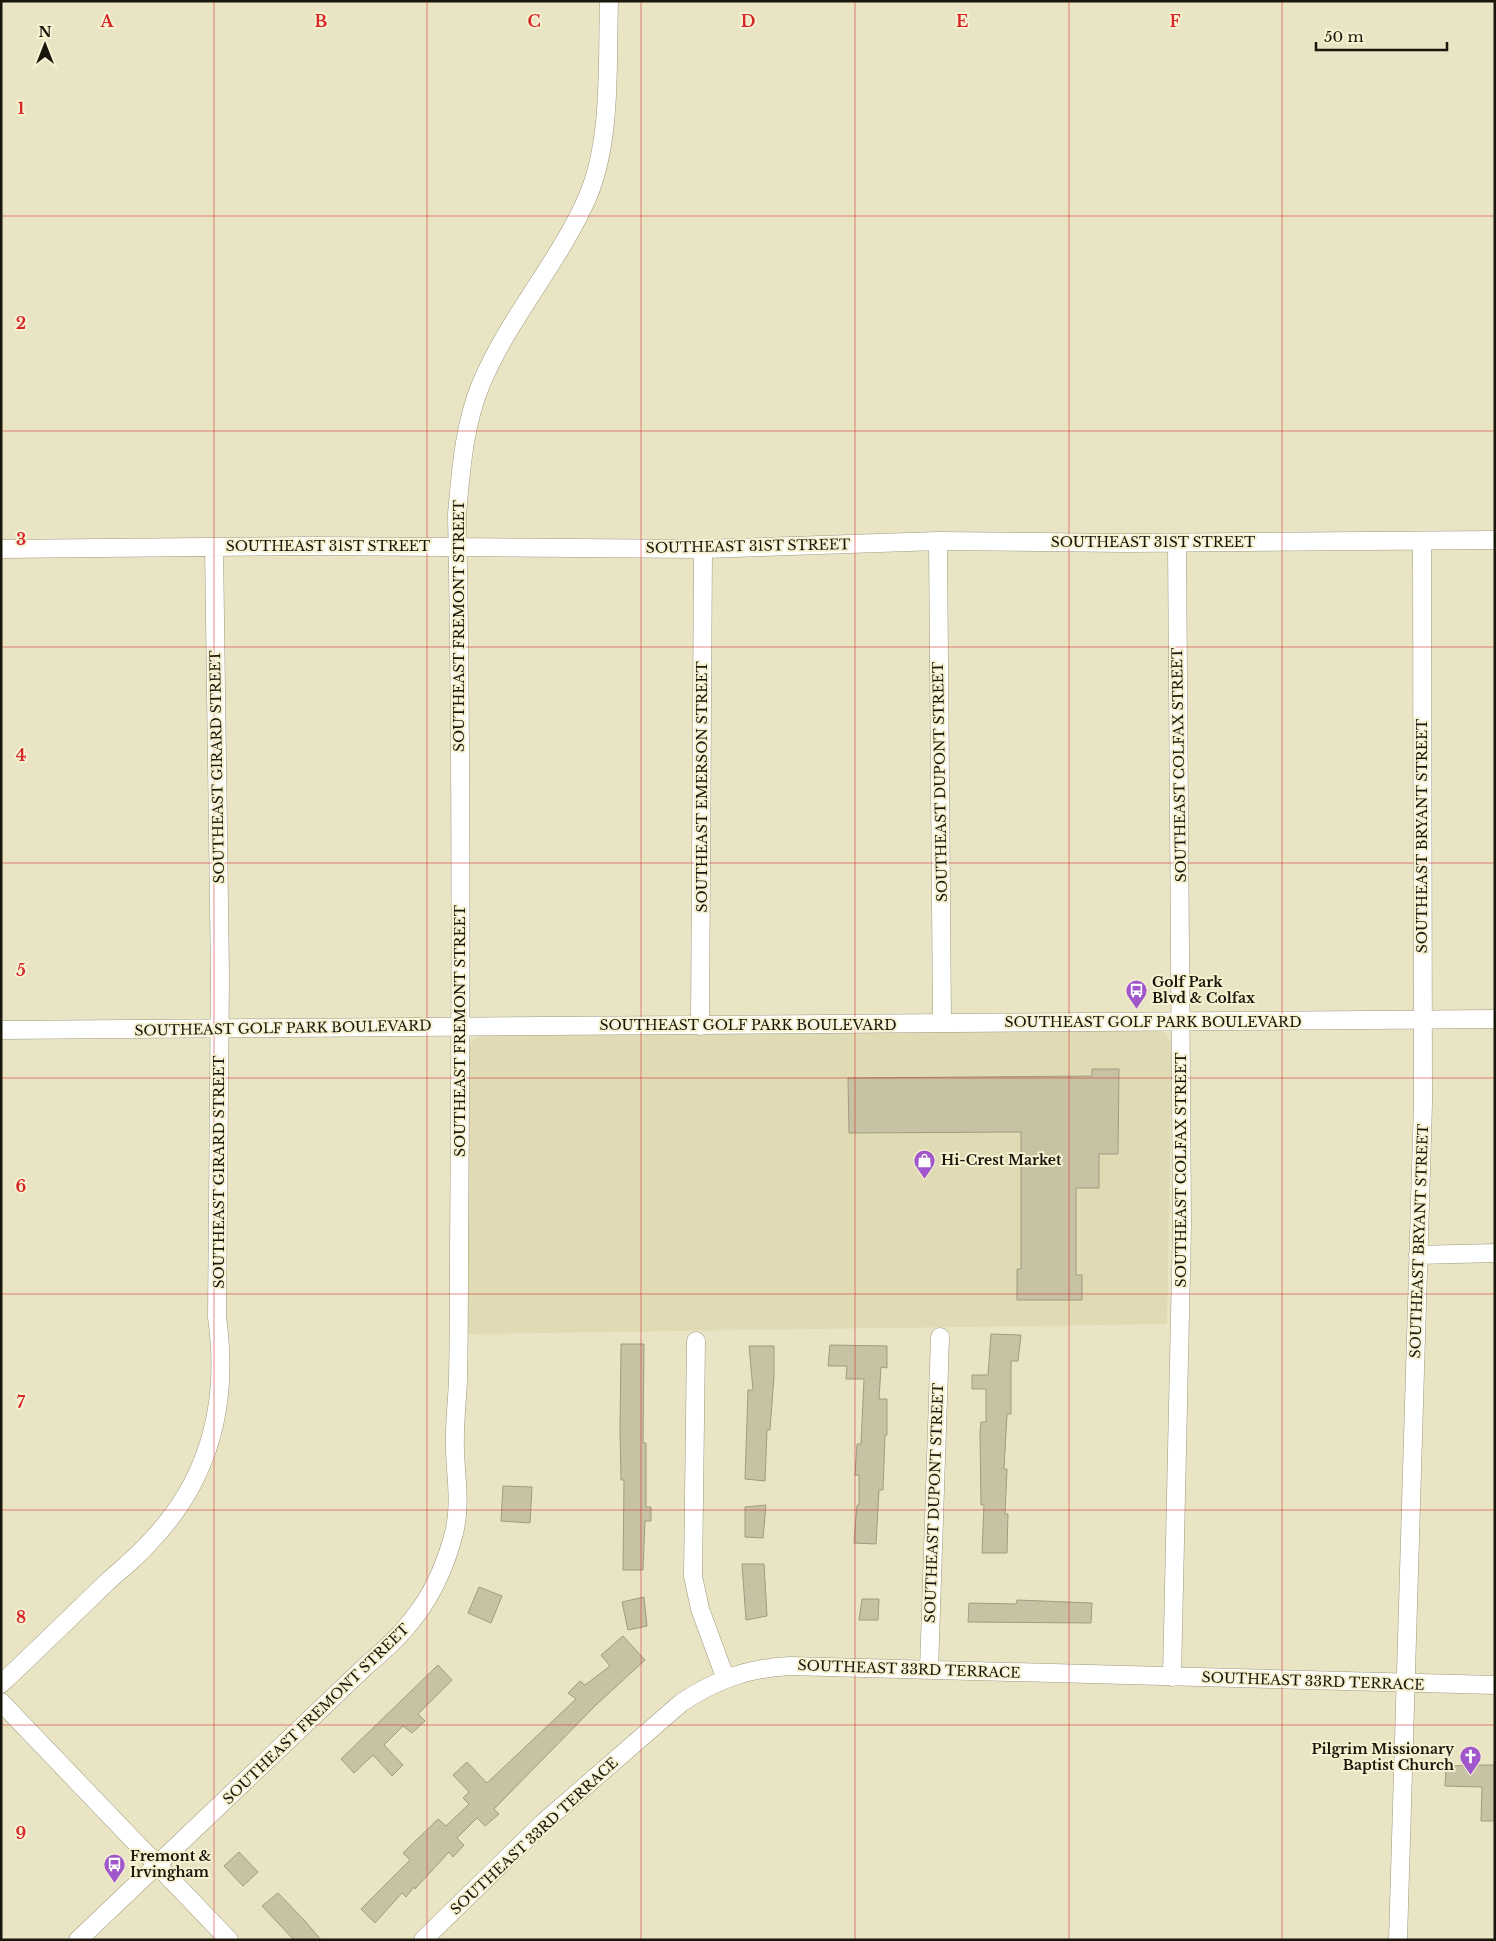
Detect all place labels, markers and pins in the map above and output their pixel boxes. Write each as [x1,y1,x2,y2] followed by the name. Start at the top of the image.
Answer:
[1152,973,1256,1007] place label: Golf Park Blvd & Colfax
[1124,978,1148,1009] bus stop icon: Golf Park Blvd & Colfax
[913,1148,937,1179] shop icon: Hi-Crest Market
[941,1151,1062,1169] place label: Hi-Crest Market
[1312,1740,1455,1774] place label: Pilgrim Missionary Baptist Church
[1458,1745,1482,1776] church icon: Pilgrim Missionary Baptist Church
[130,1847,212,1881] place label: Fremont & Irvingham
[102,1852,126,1883] bus stop icon: Fremont & Irvingham

